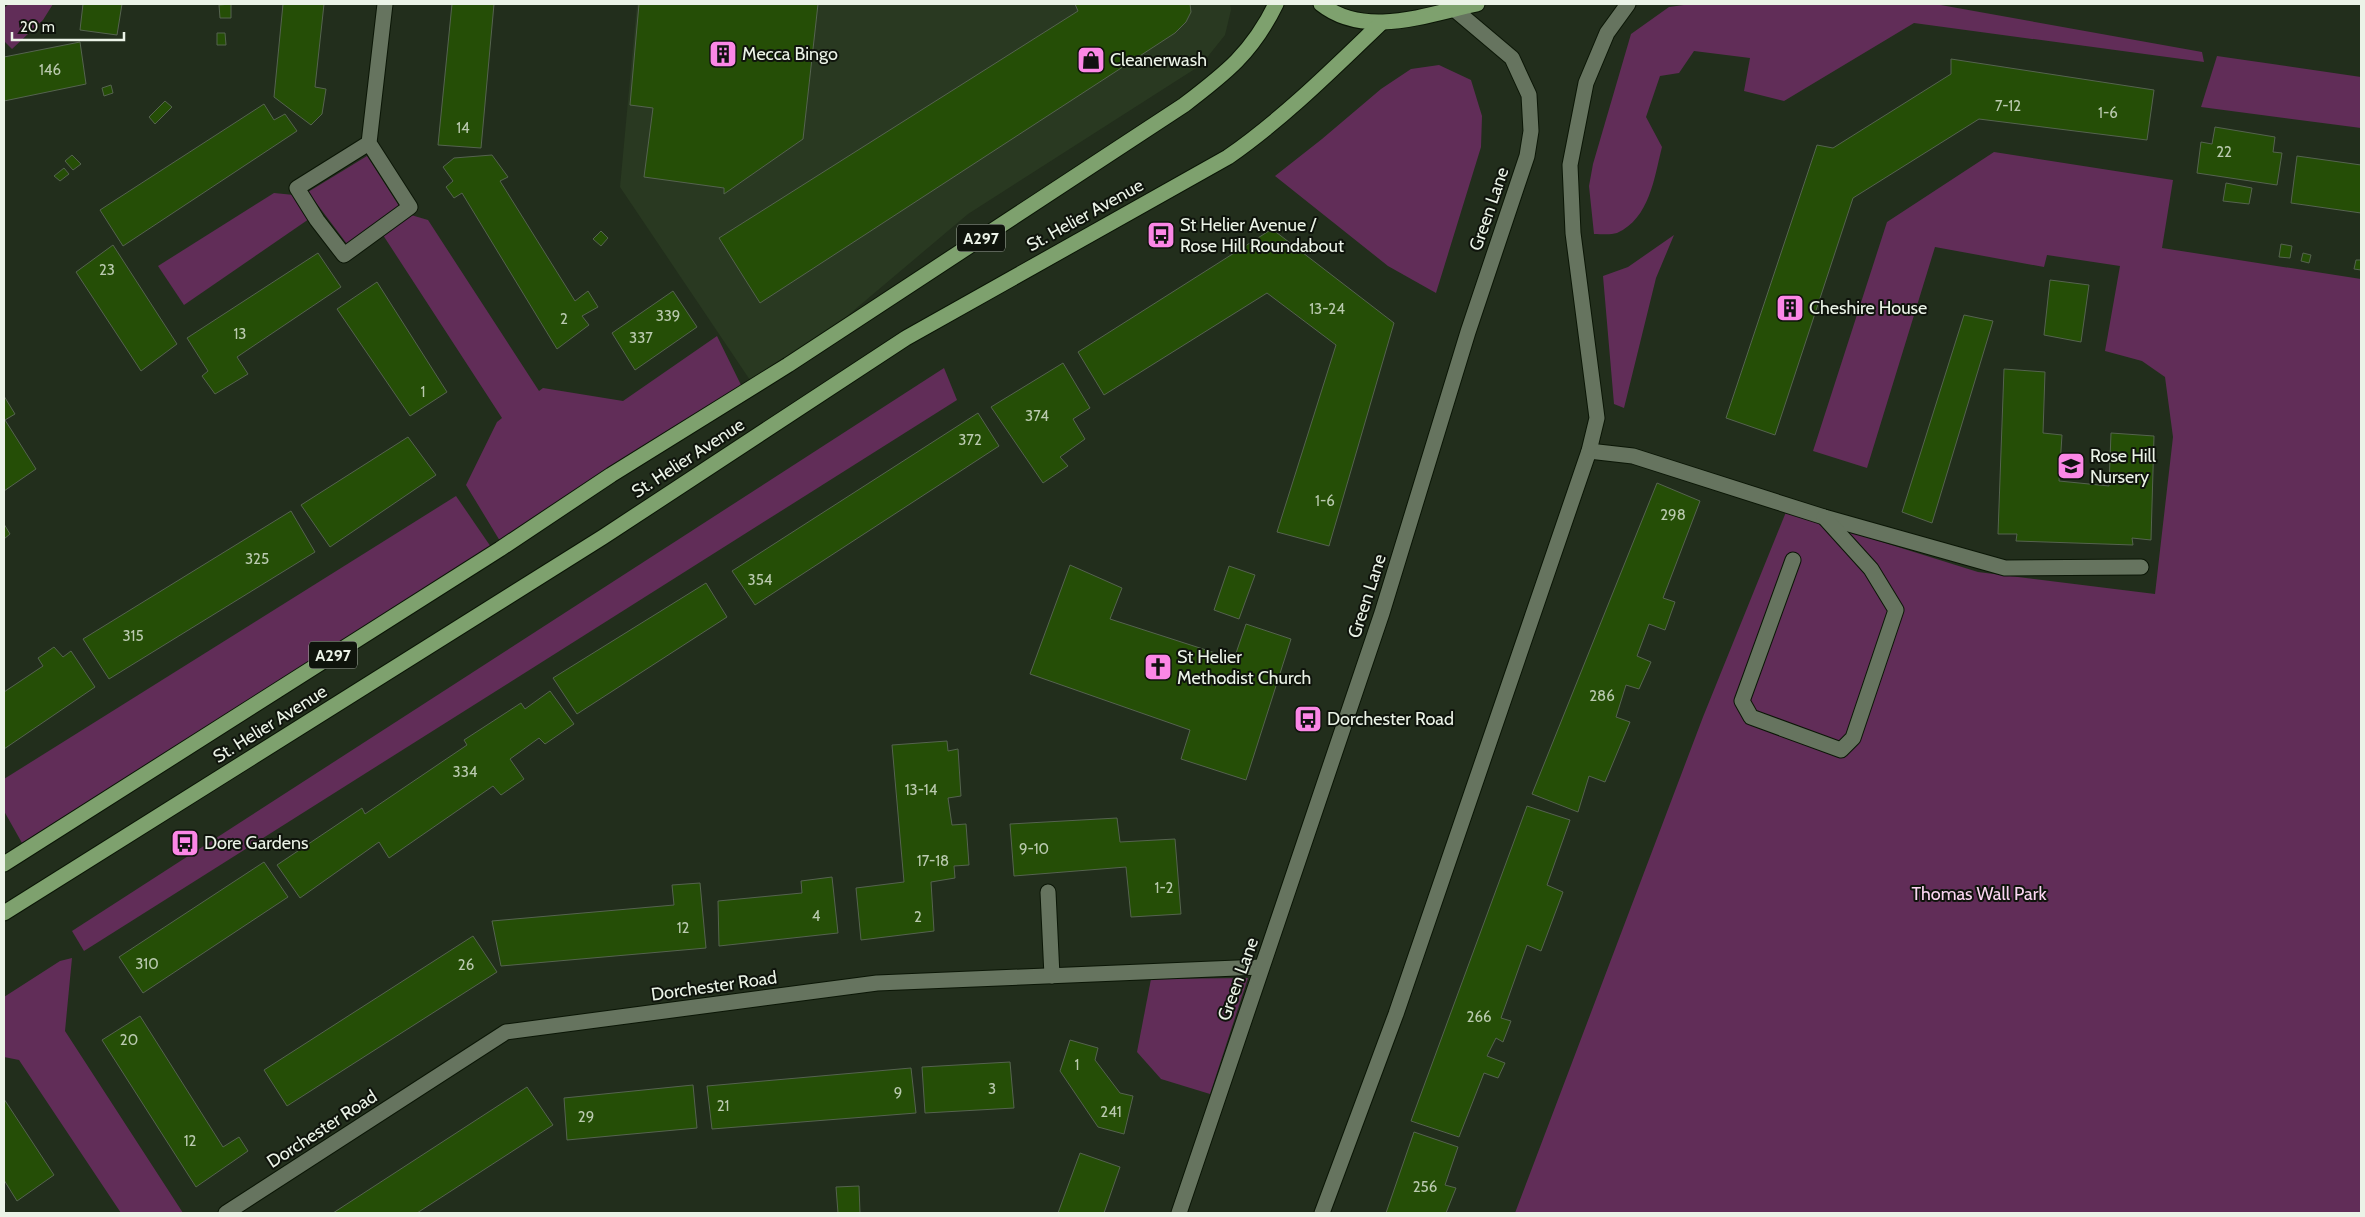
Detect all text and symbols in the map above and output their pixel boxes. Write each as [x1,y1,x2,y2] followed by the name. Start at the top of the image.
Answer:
[12,10,125,42] scale bar
[20,18,55,36] text: 20 m
[708,39,738,69] building icon: Mecca Bingo
[742,43,838,65] place label: Mecca Bingo
[1076,45,1106,75] shop icon: Cleanerwash
[1110,49,1207,71] place label: Cleanerwash
[39,61,61,79] house number: 146
[1995,97,2021,115] house number: 7-12
[2098,104,2118,122] house number: 1-6
[456,119,470,137] house number: 14
[2216,143,2232,161] house number: 22
[1464,164,1514,254] street label: Green Lane
[1023,174,1147,256] street label: St. Helier Avenue
[1180,214,1344,257] place label: St Helier Avenue / Rose Hill Roundabout
[1146,220,1176,250] bus stop icon: St Helier Avenue / Rose Hill Roundabout
[957,224,1005,252] road number: A297
[99,261,115,279] house number: 23
[1775,293,1805,323] building icon: Cheshire House
[1809,297,1927,319] place label: Cheshire House
[1309,300,1345,318] house number: 13-24
[656,307,680,325] house number: 339
[560,310,568,328] house number: 2
[233,325,247,343] house number: 13
[629,329,653,347] house number: 337
[421,383,425,401] house number: 1
[1025,407,1049,425] house number: 374
[628,413,748,503] street label: St. Helier Avenue
[958,431,982,449] house number: 372
[2090,445,2157,488] place label: Rose Hill Nursery
[2056,451,2086,481] school or university icon: Rose Hill Nursery
[1315,492,1335,510] house number: 1-6
[1660,506,1686,524] house number: 298
[245,550,269,568] house number: 325
[1343,551,1391,641] street label: Green Lane
[748,571,773,589] house number: 354
[122,627,144,645] house number: 315
[309,642,357,668] road number: A297
[1177,646,1311,689] place label: St Helier Methodist Church
[1143,652,1173,682] church icon: St Helier Methodist Church
[209,680,331,768] street label: St. Helier Avenue
[1589,687,1615,705] house number: 286
[1293,704,1323,734] bus stop icon: Dorchester Road
[1327,708,1454,730] place label: Dorchester Road
[453,763,478,781] house number: 334
[905,781,938,799] house number: 13-14
[170,828,200,858] bus stop icon: Dore Gardens
[204,832,309,854] place label: Dore Gardens
[1019,840,1049,858] house number: 9-10
[917,852,949,870] house number: 17-18
[1155,879,1174,897] house number: 1-2
[1911,883,2047,905] park label: Thomas Wall Park
[812,907,821,925] house number: 4
[914,908,922,926] house number: 2
[677,919,690,937] house number: 12
[1213,934,1263,1024] street label: Green Lane
[135,955,159,973] house number: 310
[458,956,474,974] house number: 26
[650,966,778,1006] street label: Dorchester Road
[1467,1008,1491,1026] house number: 266
[120,1031,138,1049] house number: 20
[1075,1056,1079,1074] house number: 1
[988,1080,996,1098] house number: 3
[894,1084,902,1102] house number: 9
[263,1085,381,1173] street label: Dorchester Road
[717,1097,729,1115] house number: 21
[1100,1103,1122,1121] house number: 241
[578,1108,594,1126] house number: 29
[184,1132,197,1150] house number: 12
[1413,1178,1437,1196] house number: 256

